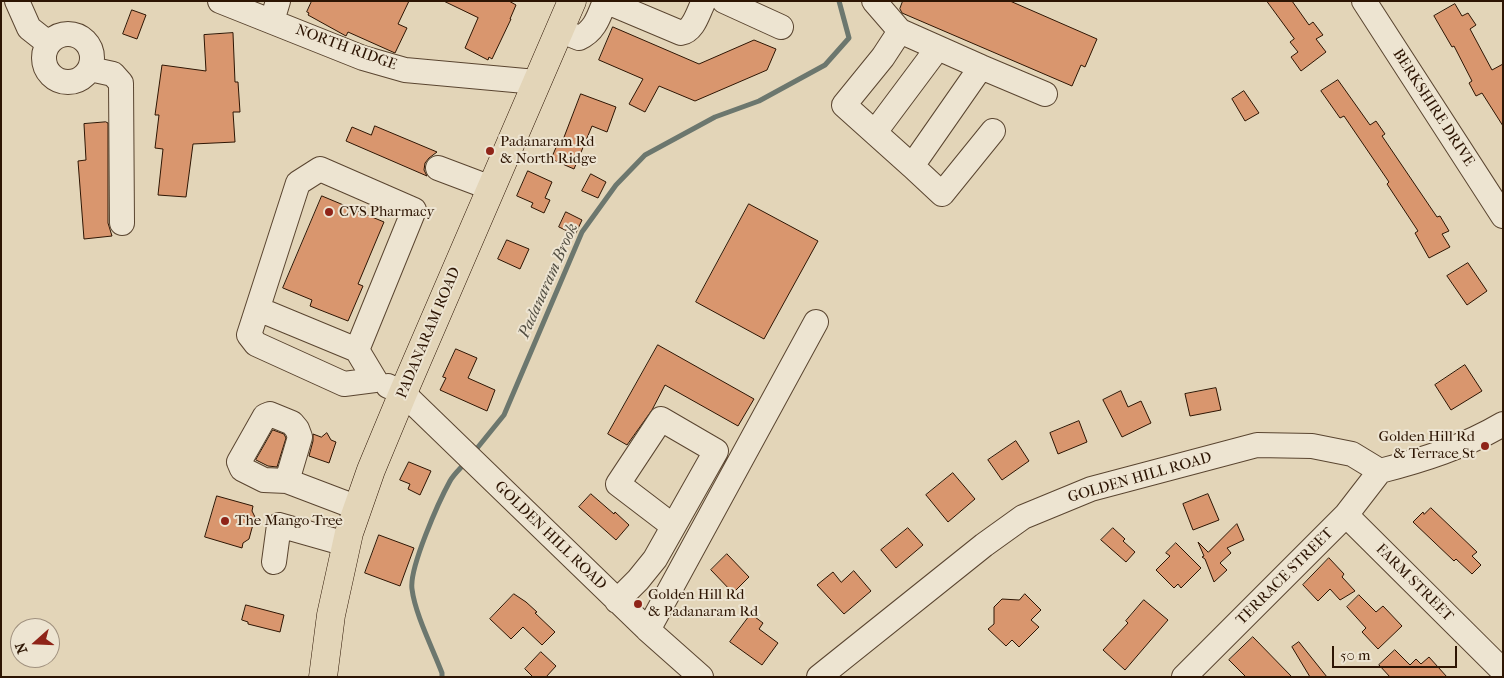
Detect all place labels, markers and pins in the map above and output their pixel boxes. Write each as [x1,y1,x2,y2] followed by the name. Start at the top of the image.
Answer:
[500,133,596,168] place label: Padanaram Rd & North Ridge
[484,145,496,157] marker: Padanaram Rd & North Ridge
[339,203,435,221] place label: CVS Pharmacy
[323,206,335,218] marker: CVS Pharmacy
[1379,428,1475,463] place label: Golden Hill Rd & Terrace St
[1479,440,1491,452] marker: Golden Hill Rd & Terrace St
[235,512,343,530] place label: The Mango Tree
[219,515,231,527] marker: The Mango Tree
[648,586,758,621] place label: Golden Hill Rd & Padanaram Rd
[632,598,644,610] marker: Golden Hill Rd & Padanaram Rd

